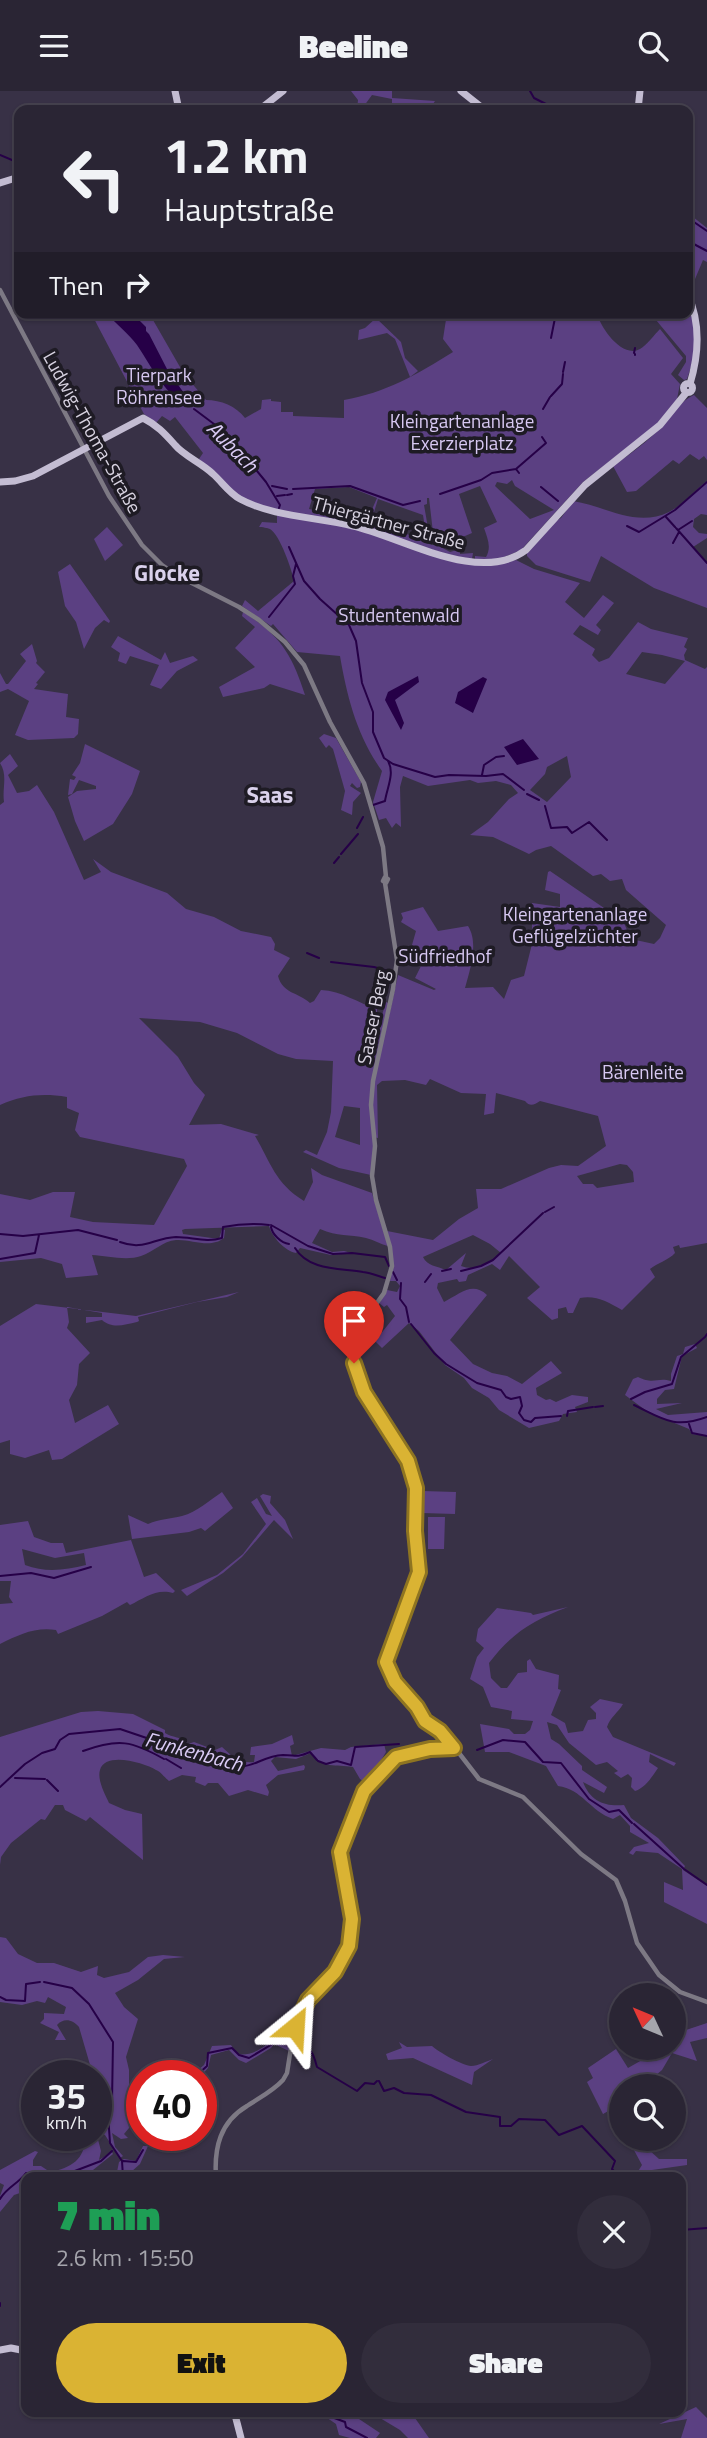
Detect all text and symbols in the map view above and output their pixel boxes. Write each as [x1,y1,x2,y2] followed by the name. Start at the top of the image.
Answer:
[299,22,408,70] text: Beeline
[35,27,73,65] icon: menu
[634,27,672,65] icon: search
[164,117,309,192] text: 1.2 km
[49,133,140,224] icon: left
[164,185,334,233] text: Hauptstraße
[49,266,104,305] text: Then
[118,266,156,304] icon: right
[36,346,150,518] street label: Ludwig-Thoma-Straße
[116,360,202,411] park label: Tierpark Röhrensee
[390,406,534,457] park label: Kleingartenanlage Exerzierplatz
[200,413,267,480] water label: Aubach
[309,488,469,556] street label: Thiergärtner Straße
[134,555,200,590] district label: Glocke
[338,600,460,629] park label: Studentenwald
[247,777,294,812] district label: Saas
[503,899,647,950] park label: Kleingartenanlage Geflügelzüchter
[398,941,493,970] park label: Südfriedhof
[349,967,395,1067] street label: Saaser Berg
[602,1057,684,1086] park label: Bärenleite
[324,1291,384,1363] pin
[335,1302,373,1340] icon: arrive
[142,1723,247,1780] water label: Funkenbach
[609,1983,686,2060] north arrow
[609,1983,686,2151] map controls
[258,1990,332,2064] position arrow
[126,2060,217,2151] speed limit sign: 40
[47,2069,86,2123] text: 35
[609,2074,686,2151] button: search
[46,2109,87,2136] text: km/h
[56,2182,160,2246] text: 7 min
[577,2195,651,2269] button: close
[56,2240,194,2275] text: 2.6 km · 15:50
[56,2323,347,2403] button: Exit
[361,2323,651,2403] button: Share

